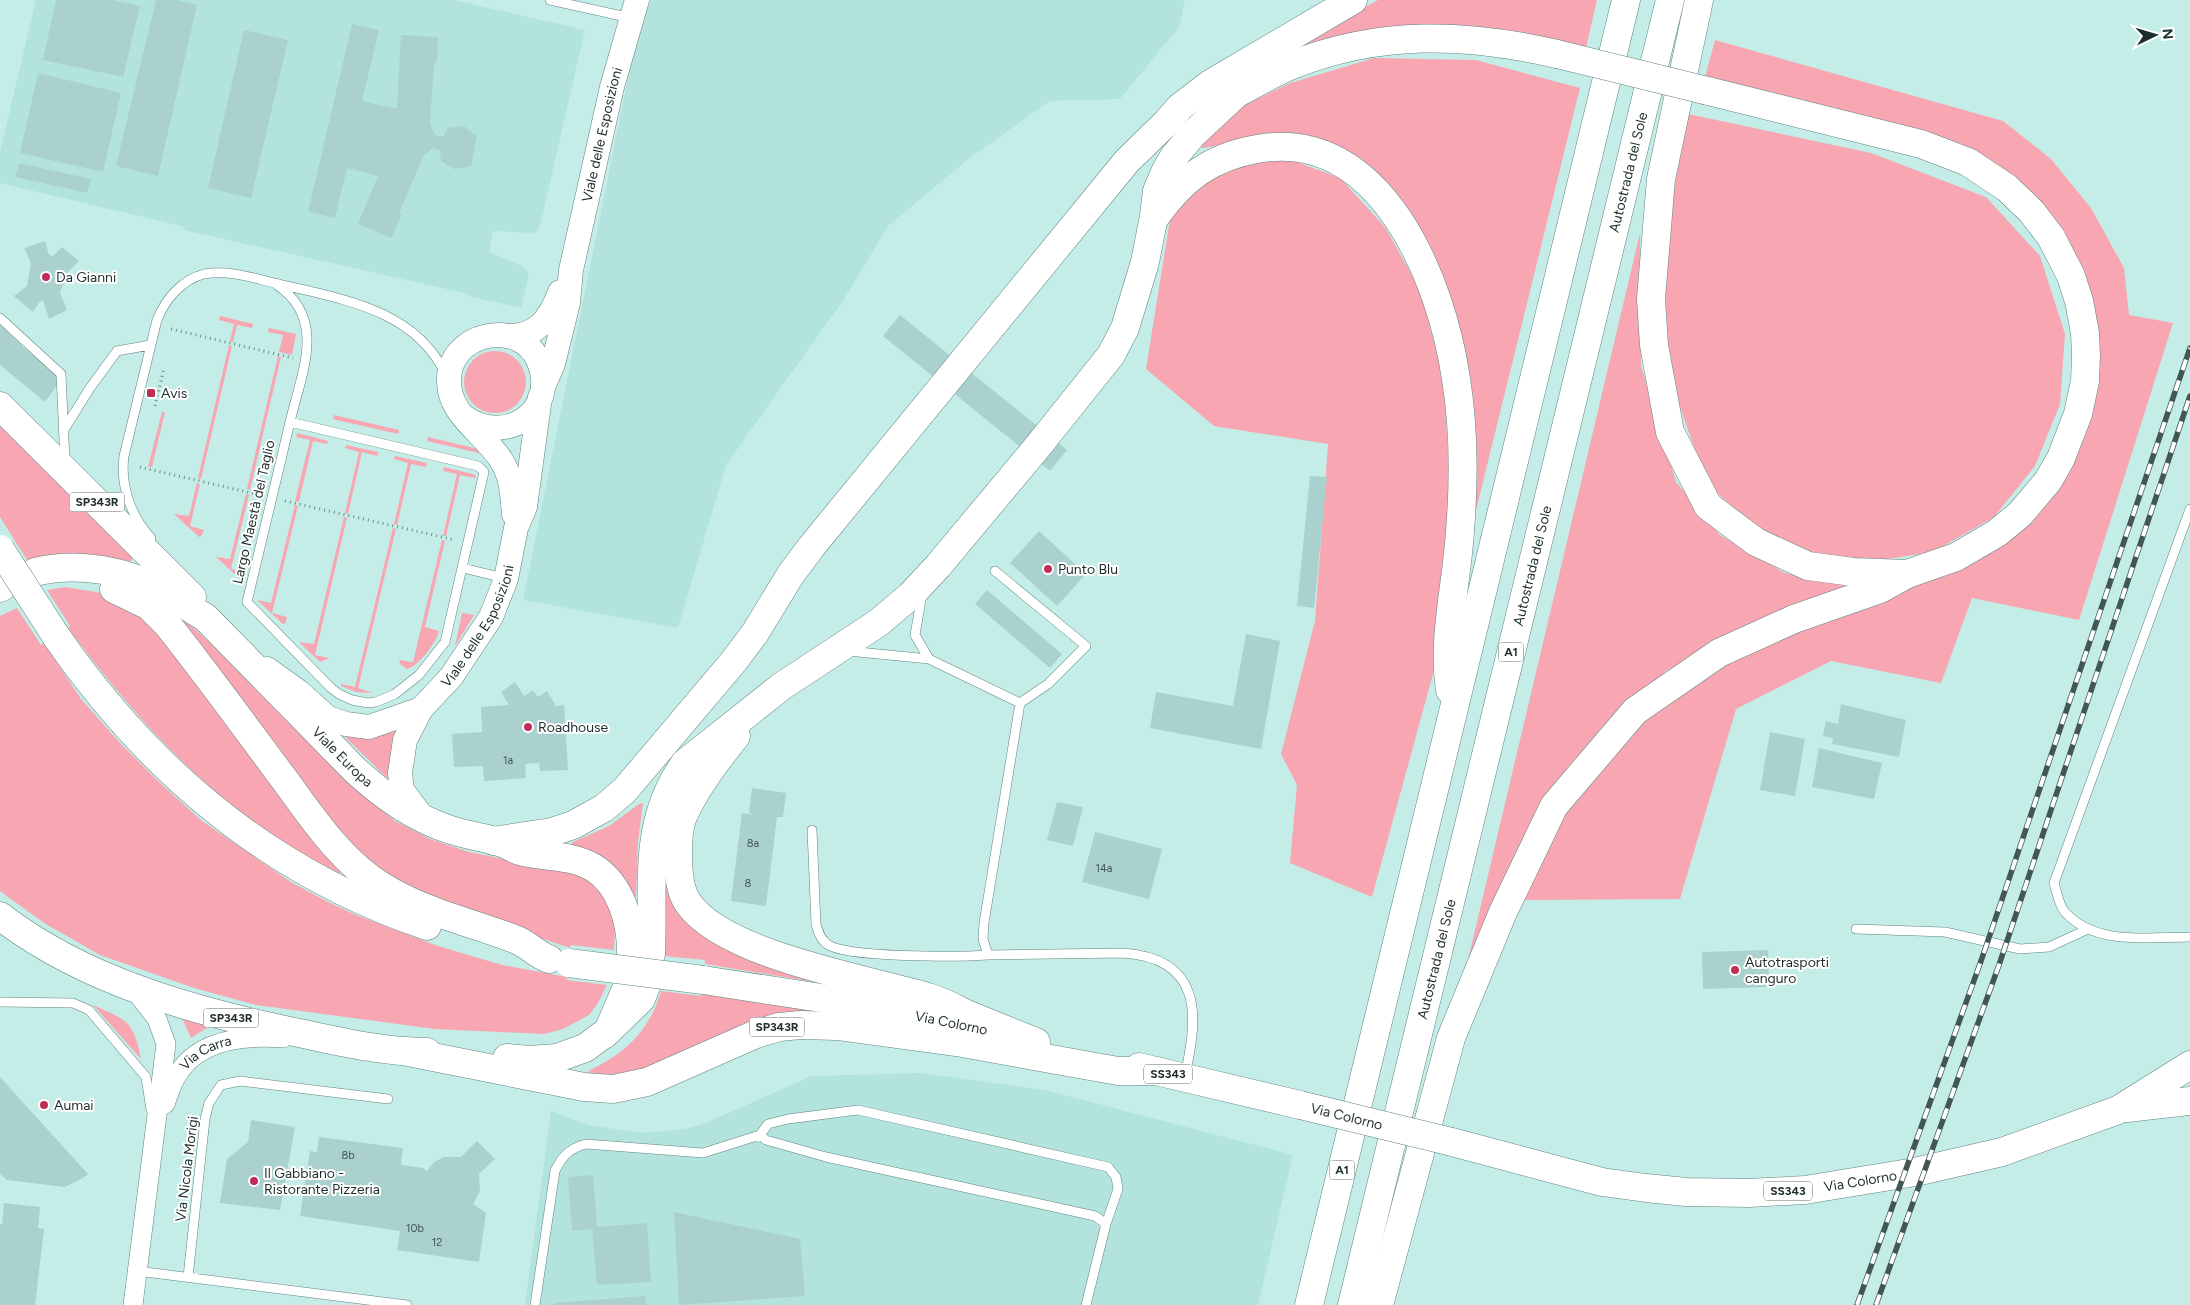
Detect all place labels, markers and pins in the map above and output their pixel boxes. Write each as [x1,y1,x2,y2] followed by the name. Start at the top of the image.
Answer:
[56,269,116,286] place label: Da Gianni
[40,271,52,283] marker: Da Gianni
[161,385,187,402] place label: Avis
[145,387,157,399] marker: Avis
[1058,561,1118,578] place label: Punto Blu
[1042,563,1054,575] marker: Punto Blu
[538,719,608,736] place label: Roadhouse
[522,721,534,733] marker: Roadhouse
[1745,954,1829,987] place label: Autotrasporti canguro
[1729,964,1741,976] marker: Autotrasporti canguro
[54,1097,94,1114] place label: Aumai
[38,1099,50,1111] marker: Aumai
[264,1165,380,1198] place label: Il Gabbiano - Ristorante Pizzeria
[248,1175,260,1187] marker: Il Gabbiano - Ristorante Pizzeria

